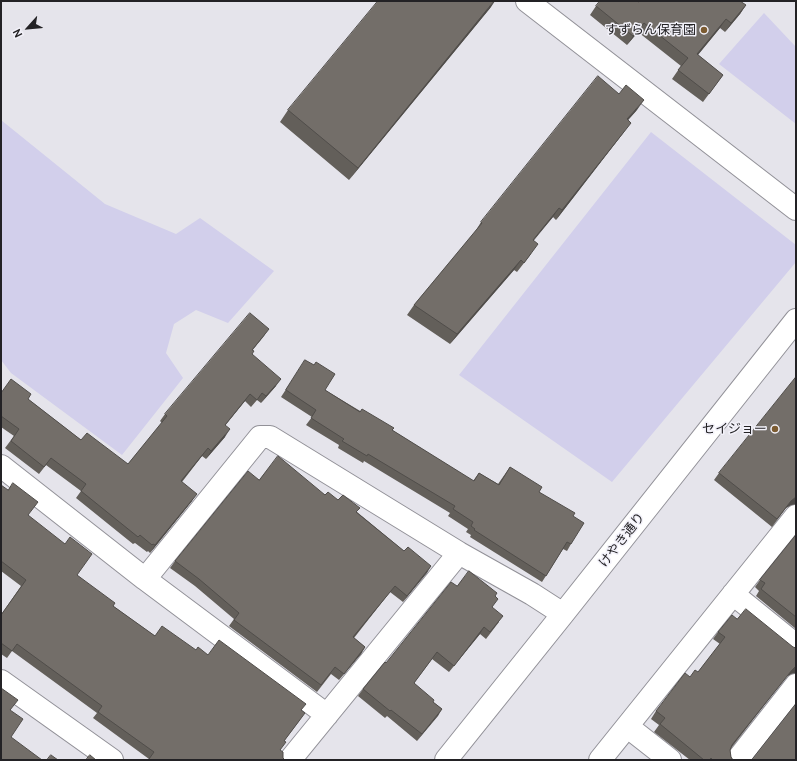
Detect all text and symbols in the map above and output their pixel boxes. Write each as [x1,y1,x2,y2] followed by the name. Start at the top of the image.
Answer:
[8,8,48,48] north arrow
[605,22,696,38] place label: すずらん保育園
[699,25,709,35] marker: すずらん保育園
[9,27,25,40] text: N
[702,421,767,437] place label: セイジョー
[770,424,780,434] marker: セイジョー
[596,510,648,570] street label: けやき通り

